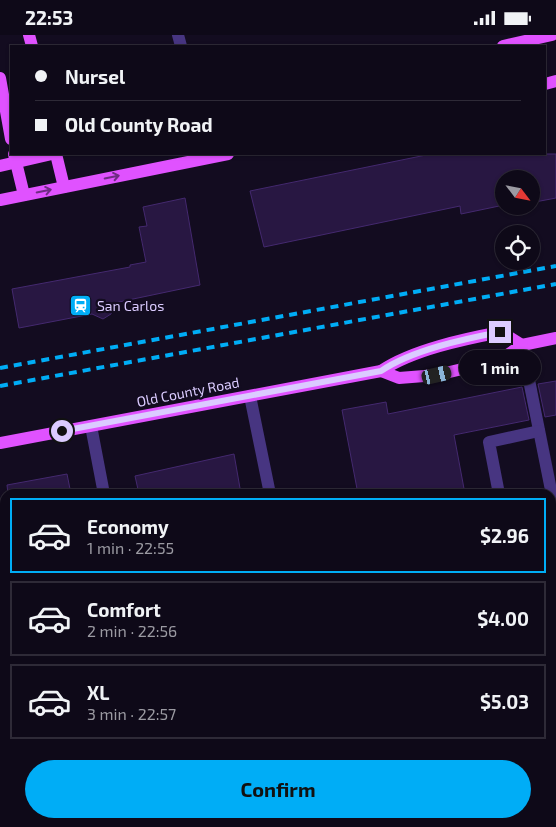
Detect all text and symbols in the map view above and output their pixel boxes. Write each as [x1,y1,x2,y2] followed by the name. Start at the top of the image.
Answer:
[25,6,73,29] text: 22:53
[65,65,125,88] text: Nursel
[65,113,213,136] text: Old County Road
[495,170,540,215] north arrow
[495,170,540,270] map controls
[103,172,119,182] one-way arrow
[36,186,52,195] one-way arrow
[495,225,540,270] button: locate
[69,294,93,318] station icon: San Carlos
[97,297,164,314] place label: San Carlos
[489,321,511,343] route end
[459,349,541,385] callout: 1 min
[481,358,519,377] text: 1 min
[420,364,453,386] car
[135,373,241,410] street label: Old County Road
[51,420,73,442] route start
[27,513,72,558] icon: car
[87,515,169,538] text: Economy
[480,524,529,547] text: $2.96
[87,538,174,557] text: 1 min · 22:55
[27,596,72,641] icon: car
[87,598,161,621] text: Comfort
[477,607,529,630] text: $4.00
[87,621,177,640] text: 2 min · 22:56
[27,679,72,724] icon: car
[87,681,109,704] text: XL
[480,690,529,713] text: $5.03
[87,704,176,723] text: 3 min · 22:57
[25,760,531,818] button: Confirm

